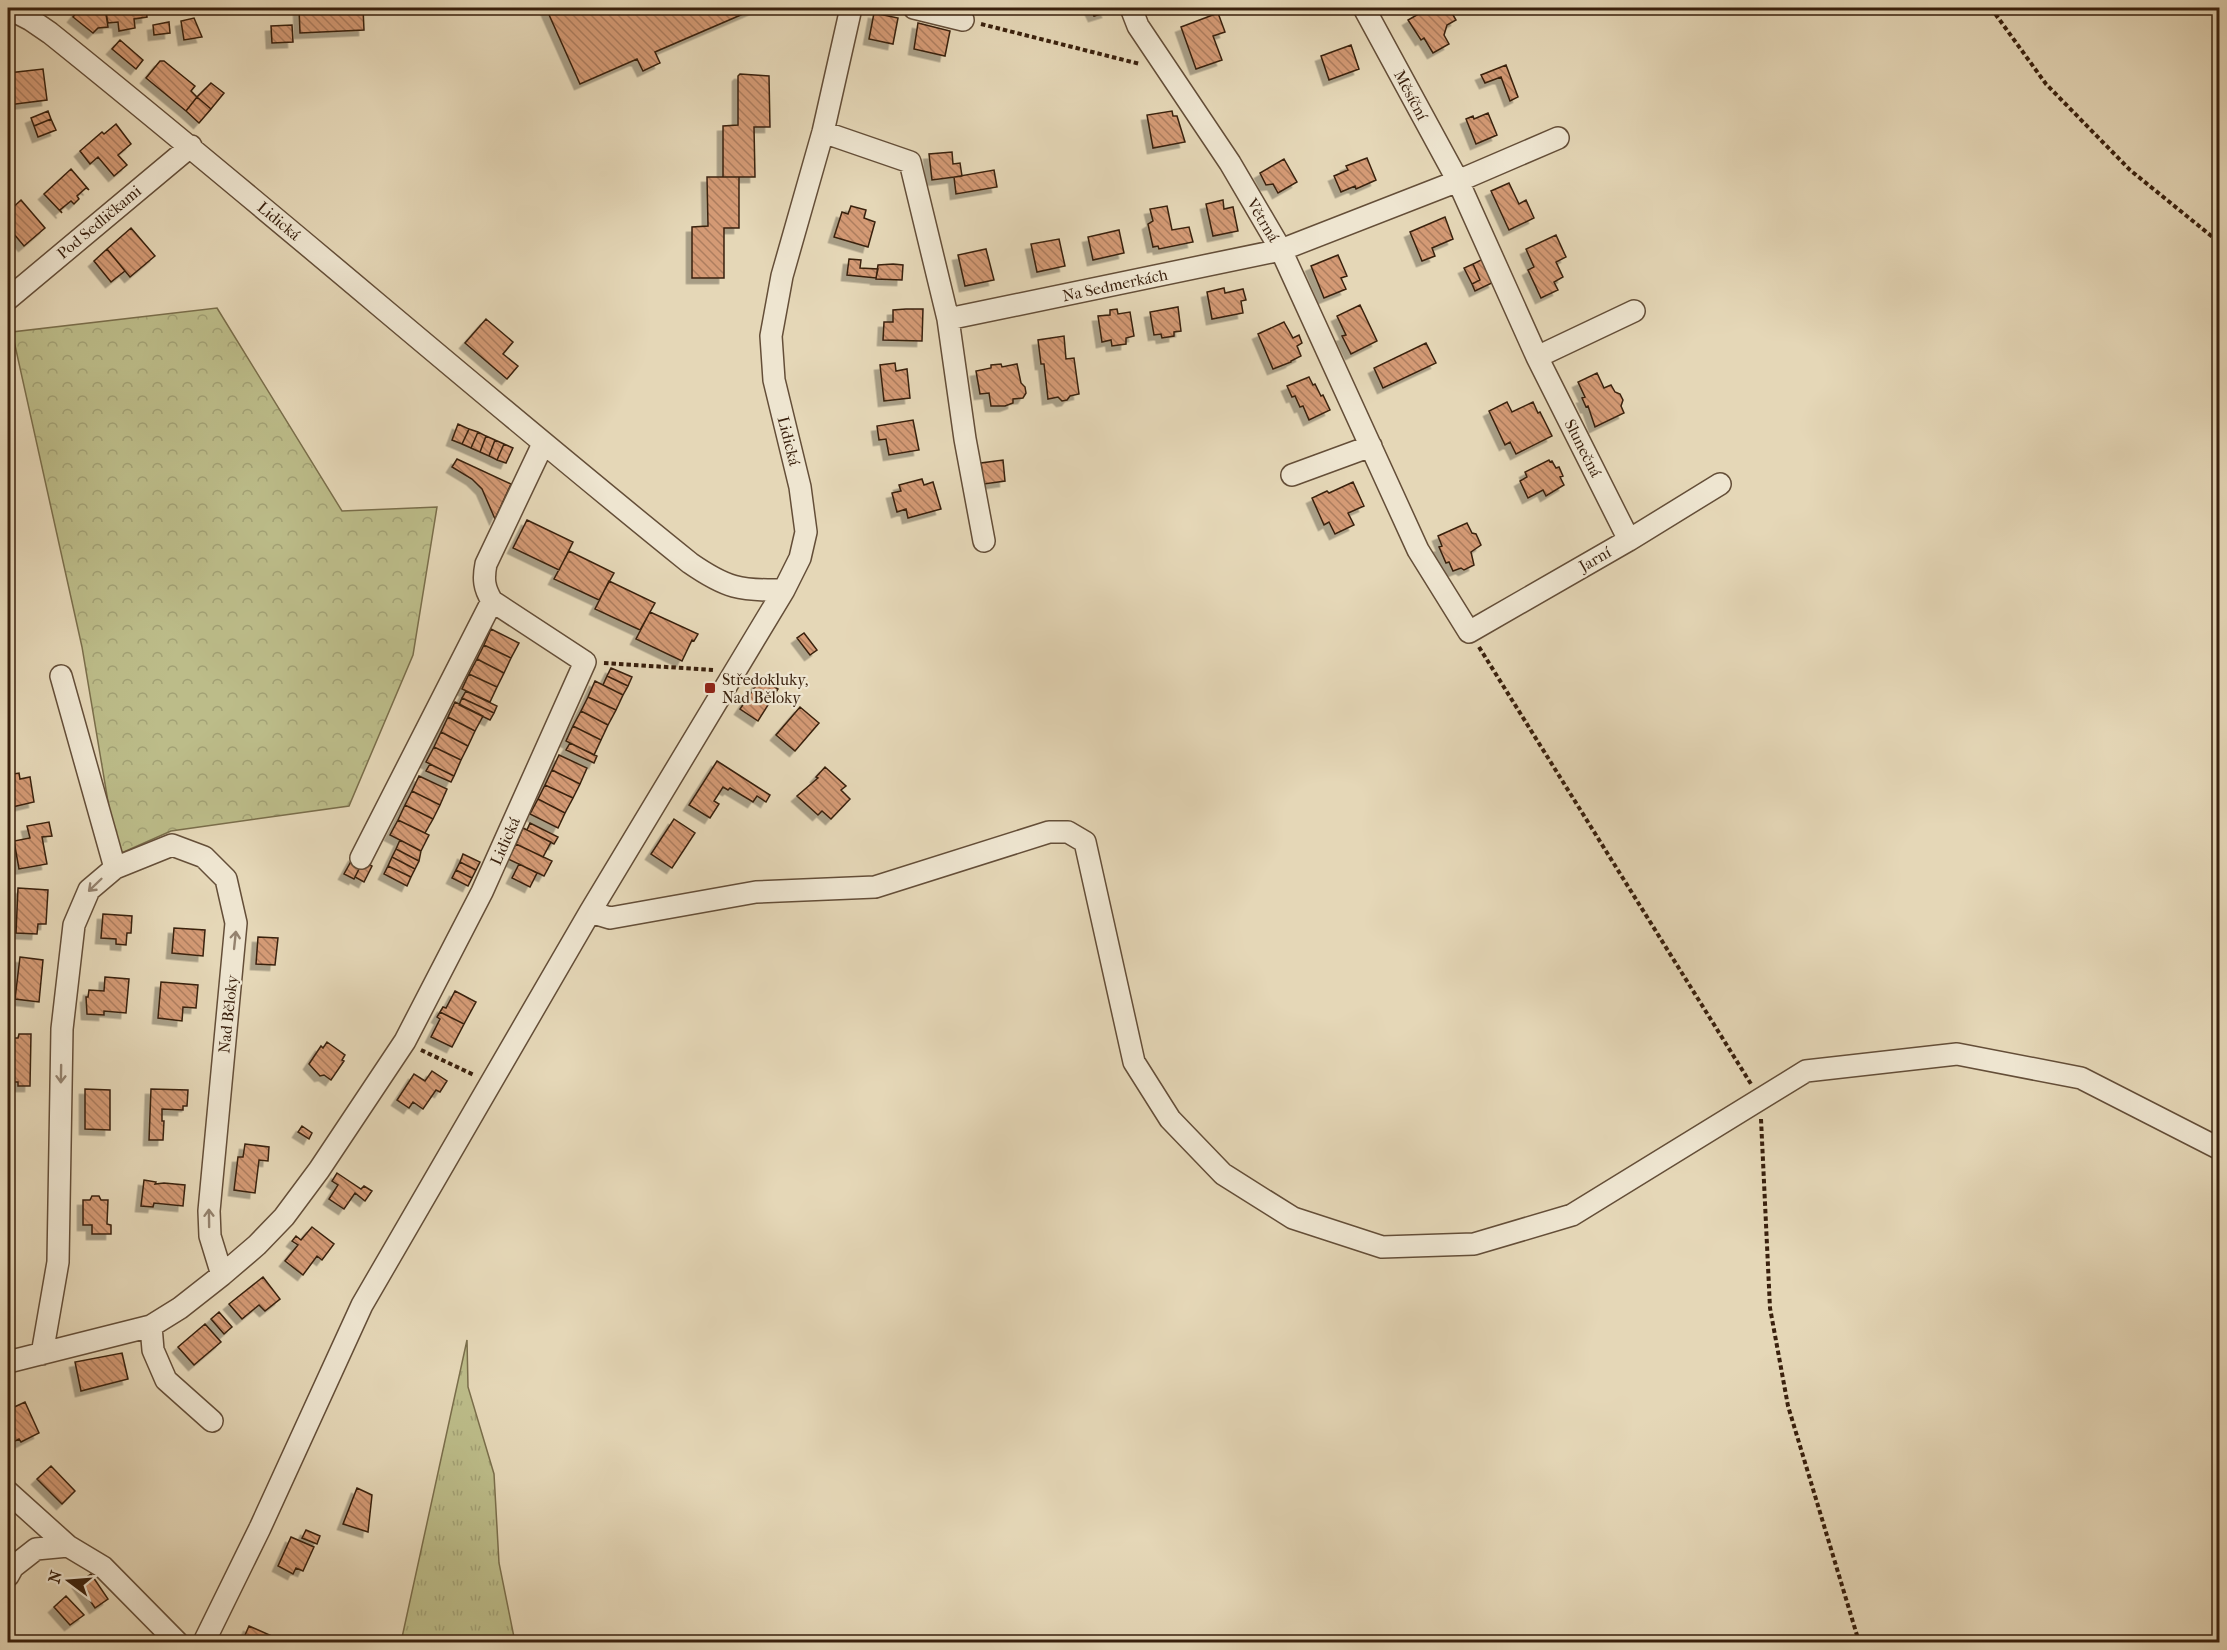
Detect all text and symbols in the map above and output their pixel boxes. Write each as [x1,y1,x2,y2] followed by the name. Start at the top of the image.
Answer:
[1390,67,1432,124] street label: Měsíční
[53,181,145,263] street label: Pod Sedličkami
[1242,194,1284,246] street label: Větrná
[254,198,305,245] street label: Lidická
[1061,265,1169,305] street label: Na Sedmerkách
[774,414,804,468] street label: Lidická
[1560,416,1606,481] street label: Slunečná
[1574,542,1615,577] street label: Jarní
[722,670,808,707] place label: Středokluky, Nad Běloky
[703,681,717,695] marker: Středokluky, Nad Běloky
[486,814,524,868] street label: Lidická
[87,878,102,893] one-way arrow
[230,931,241,951] one-way arrow
[214,973,242,1054] street label: Nad Běloky
[55,1063,67,1083] one-way arrow
[203,1209,215,1229] one-way arrow
[39,1551,99,1611] north arrow
[44,1568,66,1585] text: N

